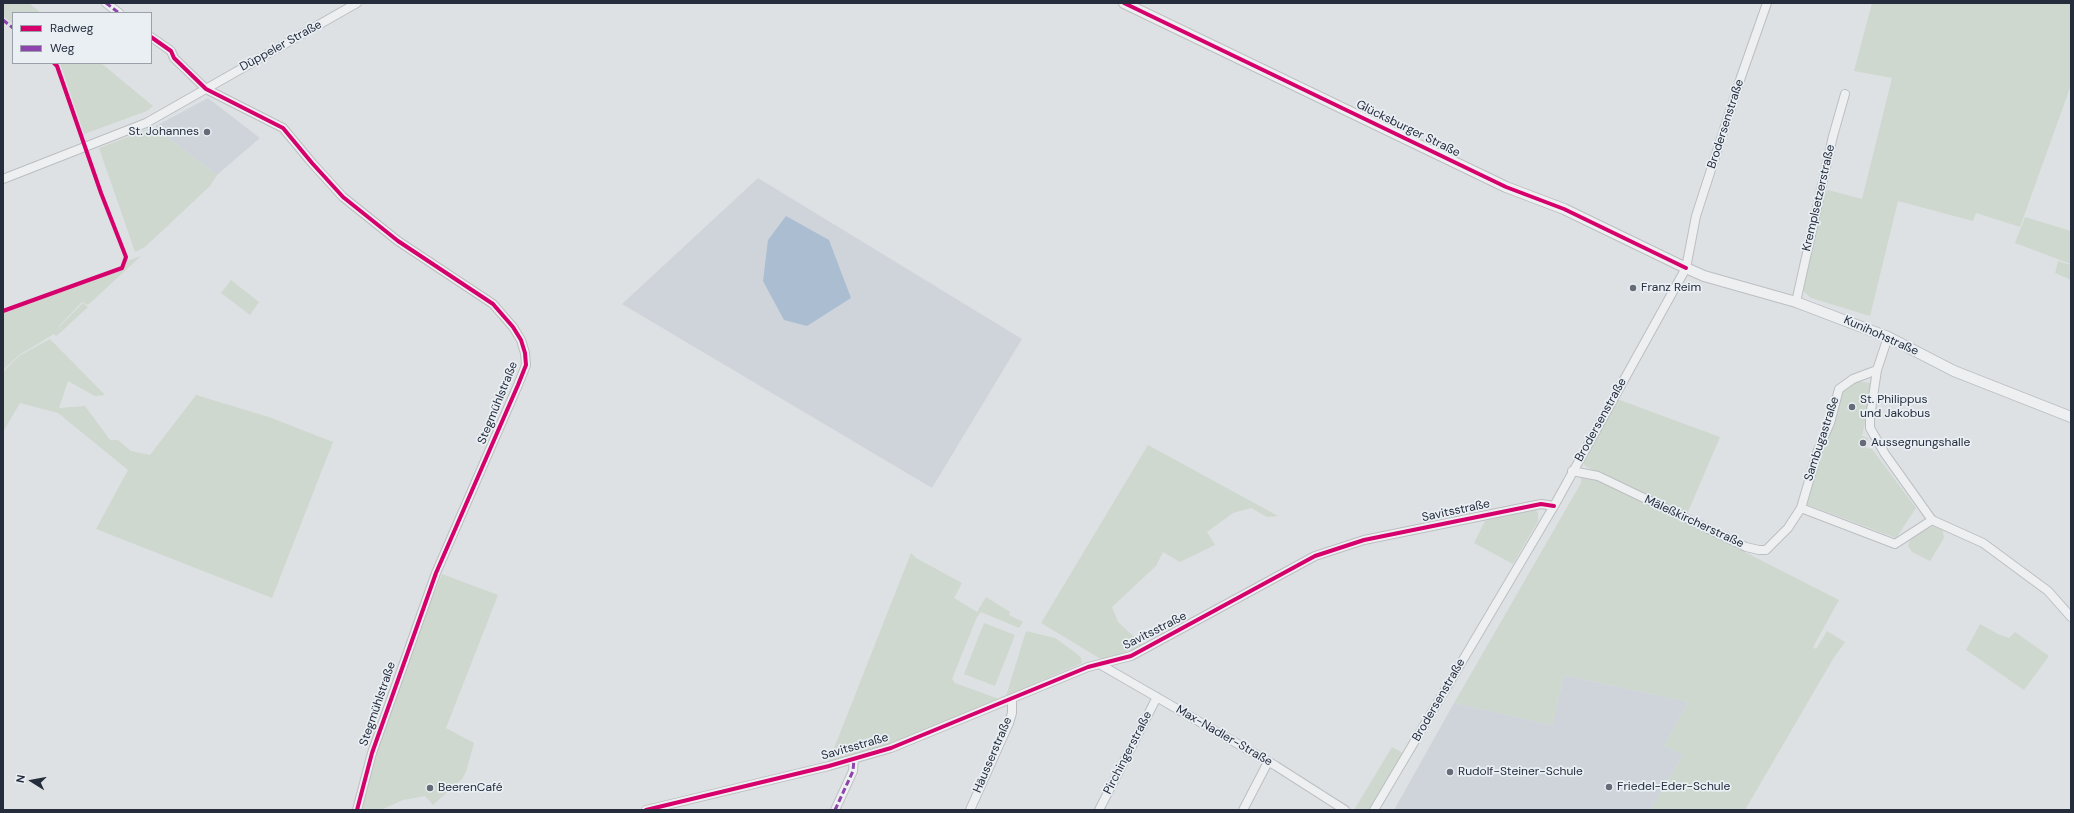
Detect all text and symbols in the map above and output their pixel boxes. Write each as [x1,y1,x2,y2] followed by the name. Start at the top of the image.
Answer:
[12,12,152,64] legend
[238,18,324,74] street label: Düppeler Straße
[50,20,93,36] text: Radweg
[50,40,74,56] text: Weg
[1705,78,1747,170] street label: Brodersenstraße
[1354,98,1462,160] street label: Glücksburger Straße
[129,125,199,139] place label: St. Johannes
[202,127,212,137] marker: St. Johannes
[1800,143,1838,253] street label: Kremplsetzerstraße
[1641,281,1701,295] place label: Franz Reim
[1628,283,1638,293] marker: Franz Reim
[1841,313,1921,359] street label: Kunihohstraße
[475,359,521,447] street label: Stegmühlstraße
[1572,376,1630,464] street label: Brodersenstraße
[1860,393,1930,421] place label: St. Philippus und Jakobus
[1802,395,1842,483] street label: Sambugastraße
[1847,402,1857,412] marker: St. Philippus und Jakobus
[1871,436,1970,450] place label: Aussegnungshalle
[1858,438,1868,448] marker: Aussegnungshalle
[1642,493,1746,551] street label: Mäleßkircherstraße
[1421,497,1491,525] street label: Savitsstraße
[1121,609,1189,653] street label: Savitsstraße
[1409,656,1469,744] street label: Brodersenstraße
[357,660,399,748] street label: Stegmühlstraße
[1173,703,1275,769] street label: Max-Nadler-Straße
[1101,709,1155,797] street label: Pirchingerstraße
[971,715,1015,795] street label: Häusserstraße
[820,731,890,763] street label: Savitsstraße
[12,761,52,801] north arrow
[1458,765,1583,779] place label: Rudolf-Steiner-Schule
[1445,767,1455,777] marker: Rudolf-Steiner-Schule
[13,773,28,784] text: N
[1617,780,1730,794] place label: Friedel-Eder-Schule
[438,781,503,795] place label: BeerenCafé
[1604,782,1614,792] marker: Friedel-Eder-Schule
[425,783,435,793] marker: BeerenCafé

